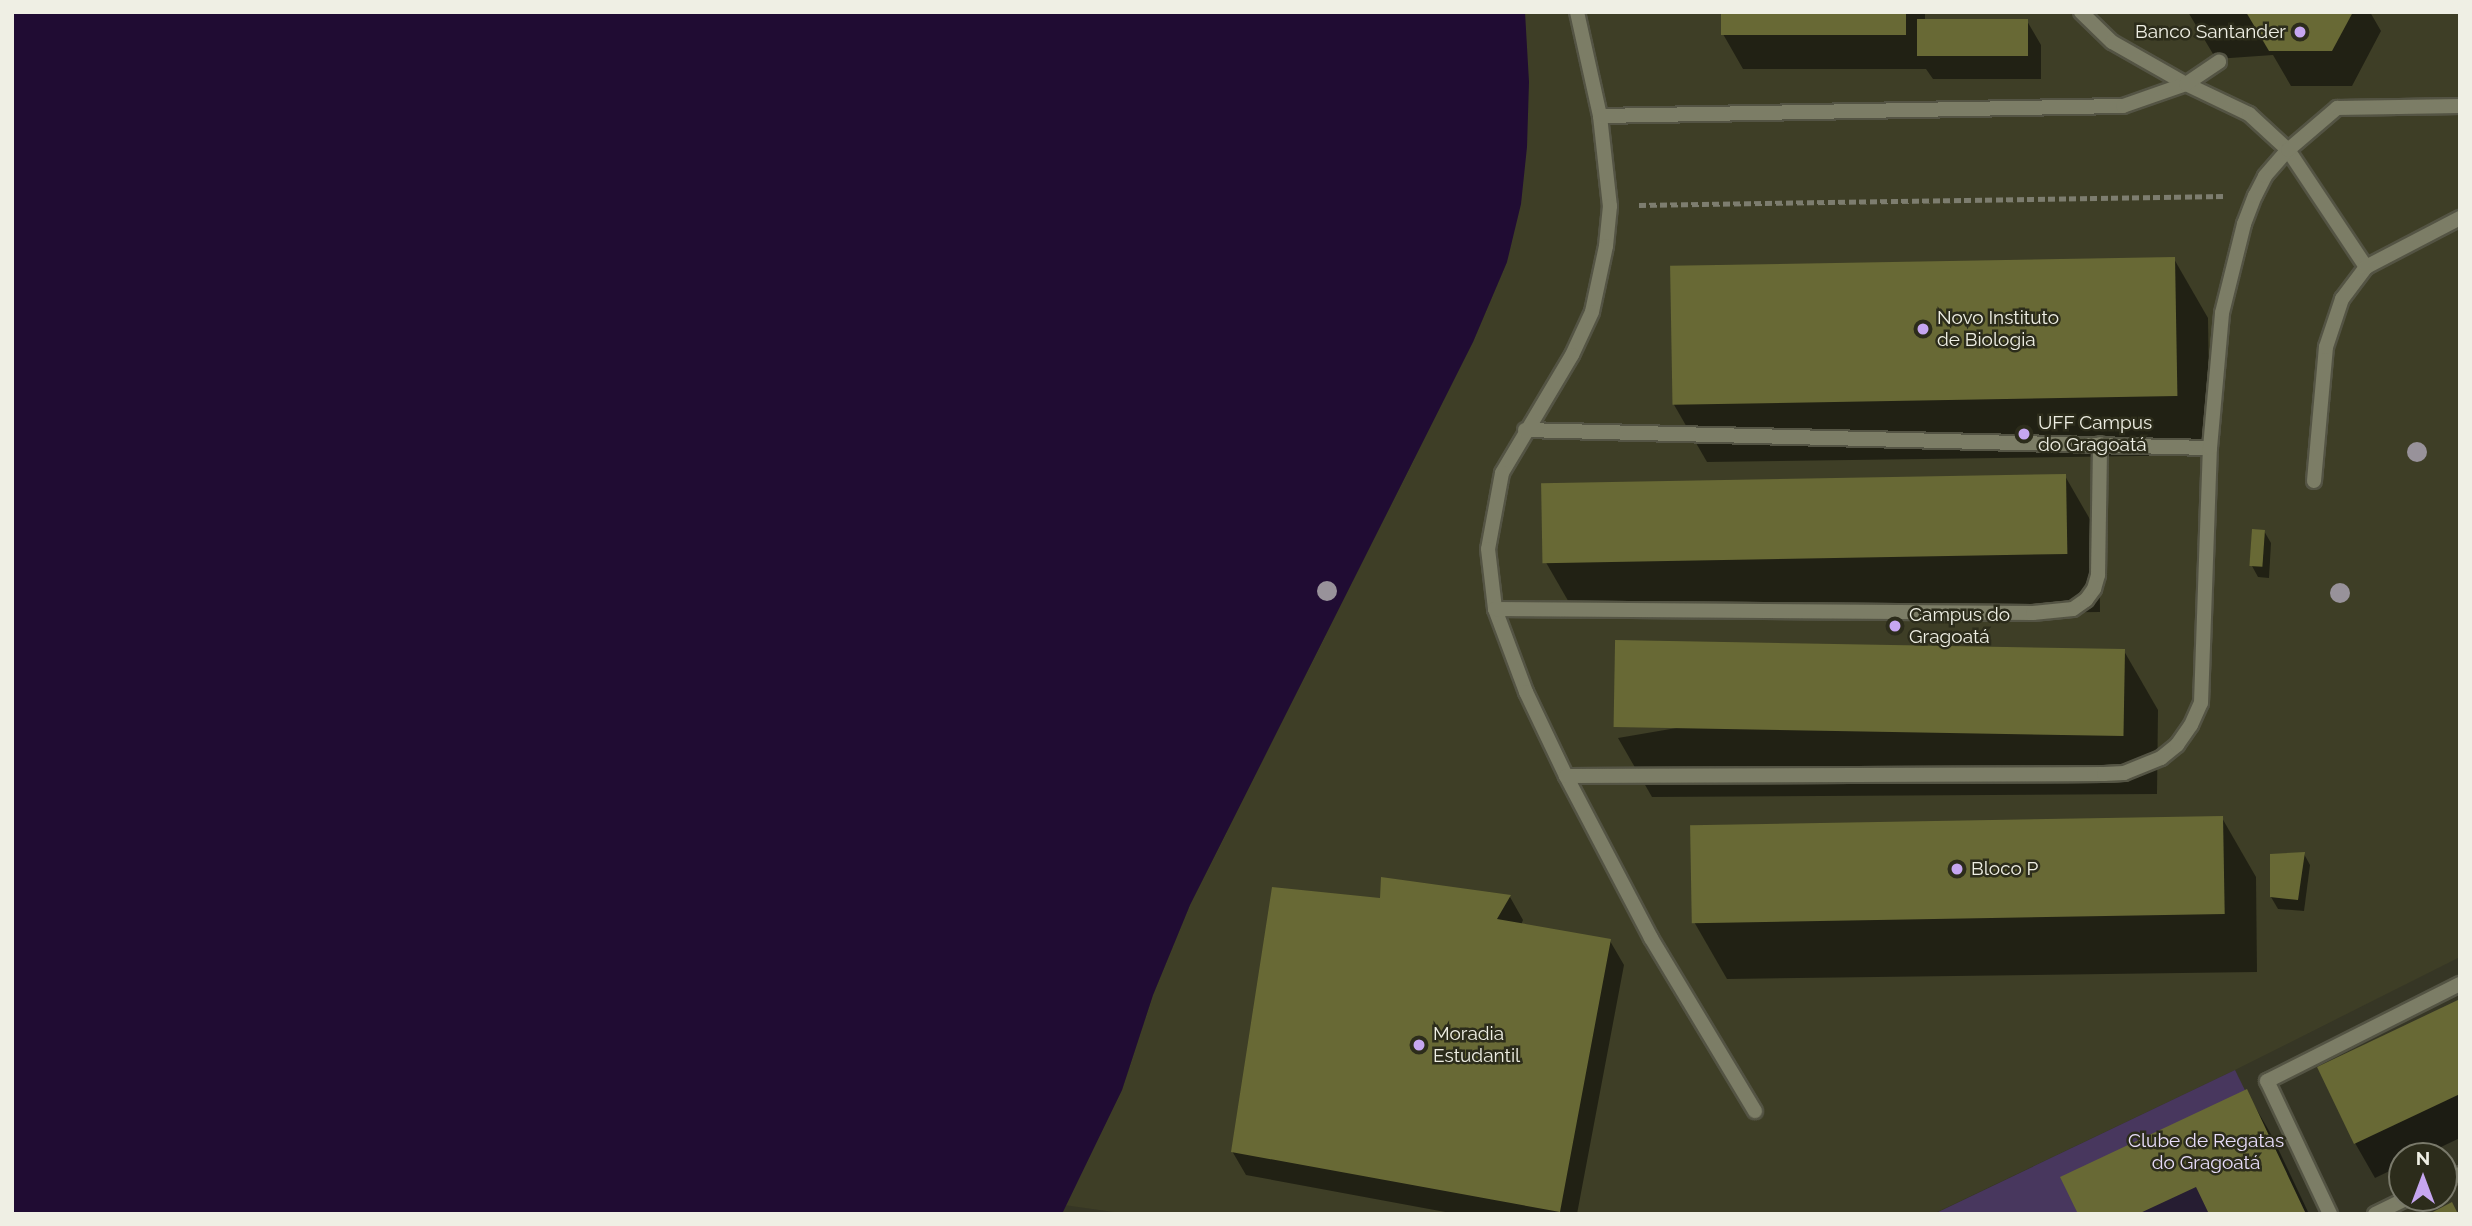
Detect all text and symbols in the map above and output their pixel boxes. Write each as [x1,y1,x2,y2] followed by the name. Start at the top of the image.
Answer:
[2135,21,2286,43] place label: Banco Santander
[2292,24,2308,40] marker: Banco Santander
[1937,307,2059,351] place label: Novo Instituto de Biologia
[1915,321,1931,337] marker: Novo Instituto de Biologia
[2038,412,2153,456] place label: UFF Campus do Gragoatá
[2016,426,2032,442] marker: UFF Campus do Gragoatá
[1909,604,2010,648] place label: Campus do Gragoatá
[1887,618,1903,634] marker: Campus do Gragoatá
[1971,858,2038,880] place label: Bloco P
[1949,861,1965,877] marker: Bloco P
[1433,1023,1520,1067] place label: Moradia Estudantil
[1411,1037,1427,1053] marker: Moradia Estudantil
[2128,1130,2284,1174] park label: Clube de Regatas do Gragoatá
[2388,1142,2458,1212] north arrow
[2416,1147,2430,1169] text: N

